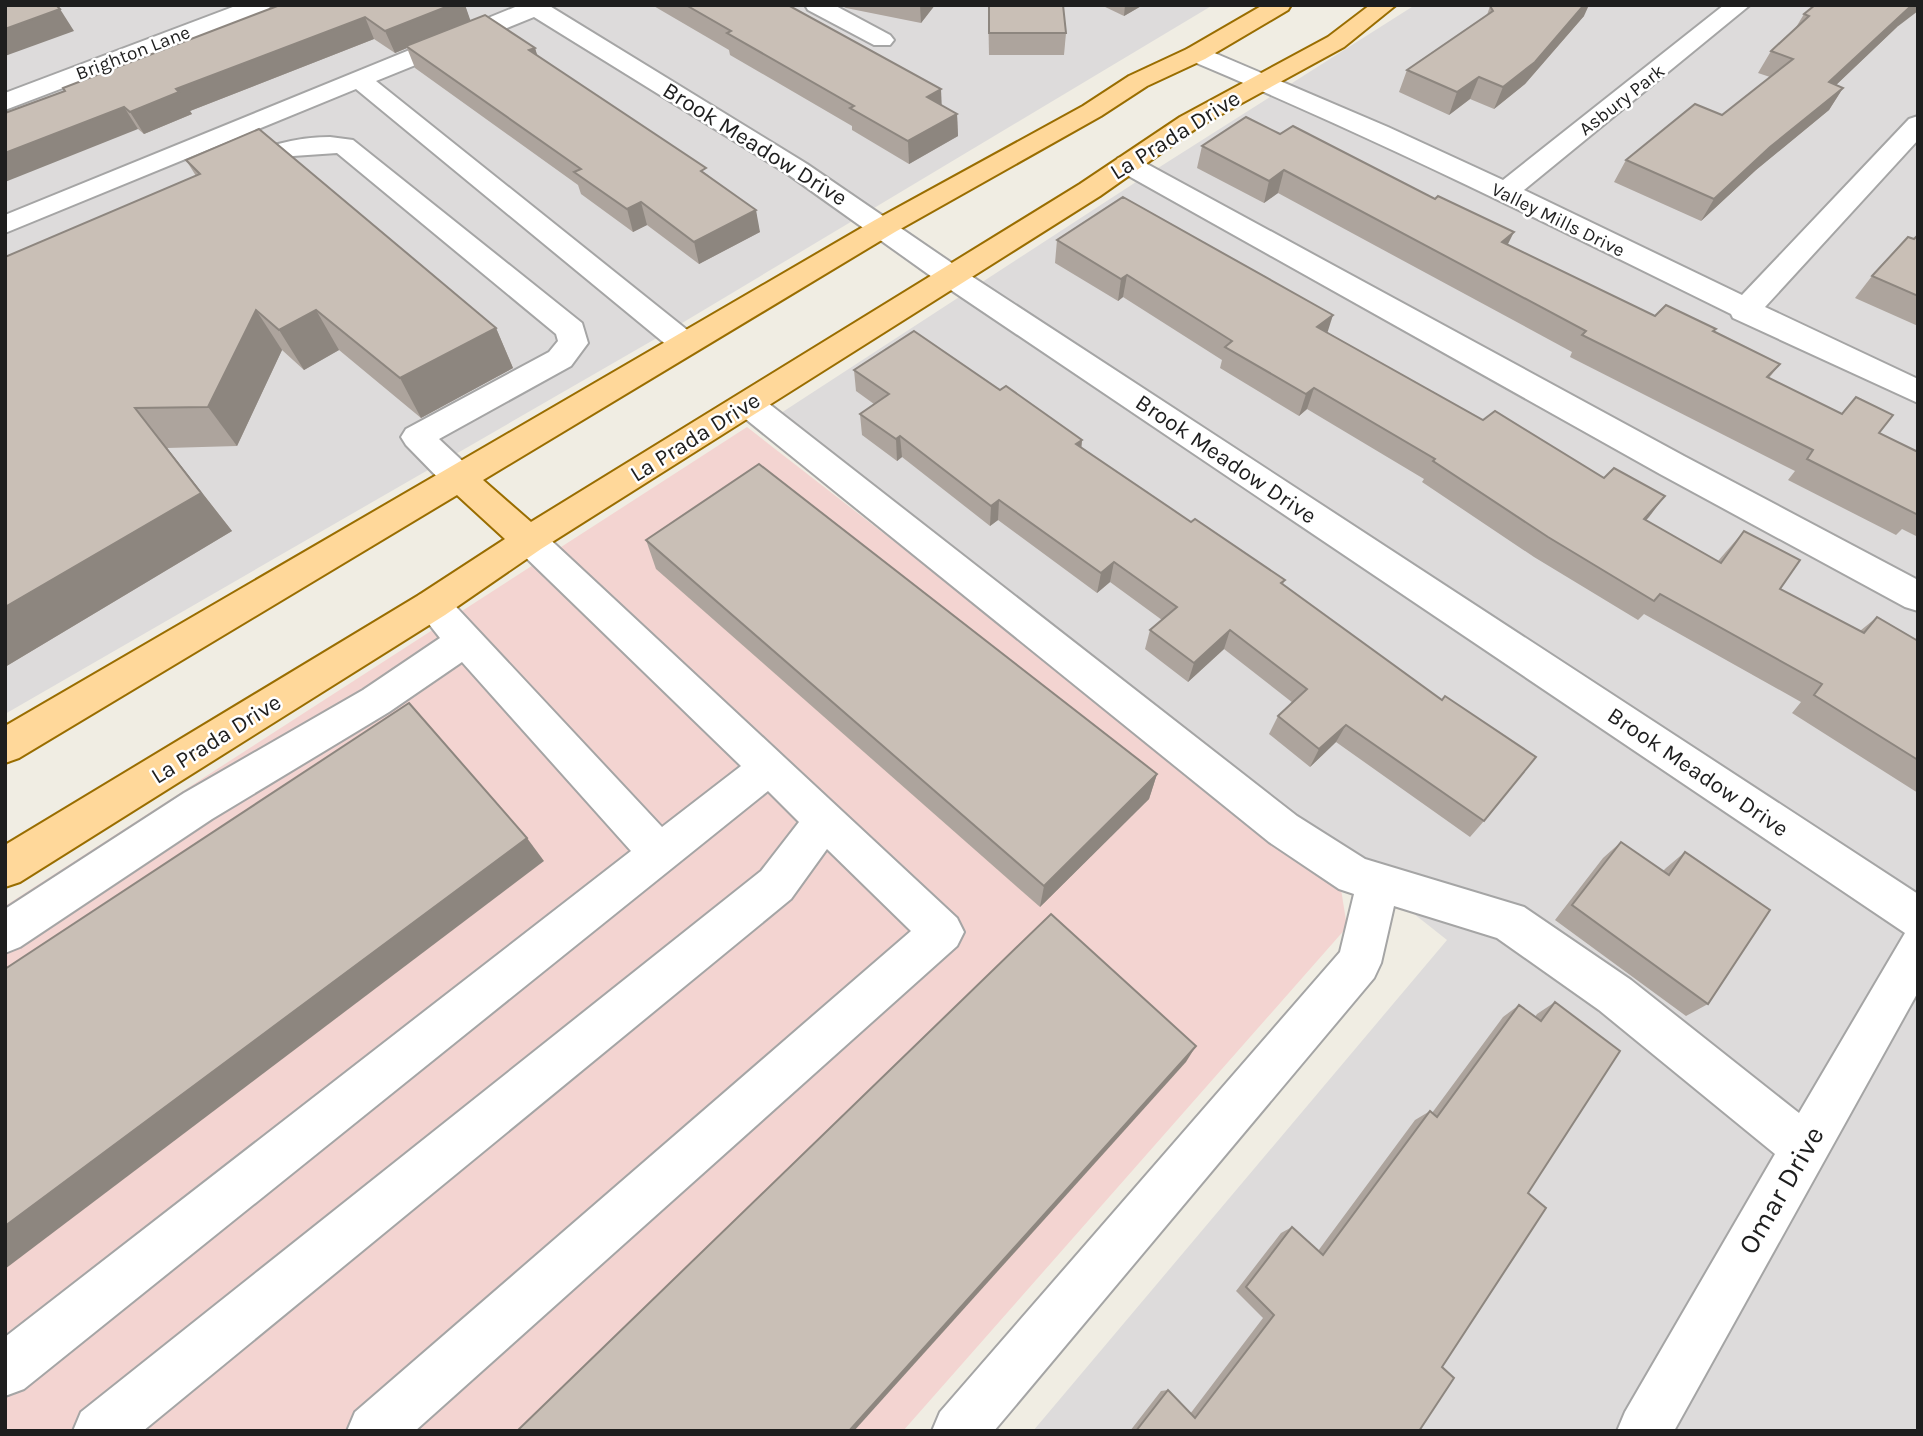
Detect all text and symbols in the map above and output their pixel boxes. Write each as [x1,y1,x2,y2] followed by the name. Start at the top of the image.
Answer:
[73,21,193,85] street label: Brighton Lane
[1575,60,1669,140] street label: Asbury Park
[658,76,852,212] street label: Brook Meadow Drive
[1105,84,1245,186] street label: La Prada Drive
[1488,178,1628,262] street label: Valley Mills Drive
[625,386,765,488] street label: La Prada Drive
[1131,388,1321,530] street label: Brook Meadow Drive
[146,688,286,790] street label: La Prada Drive
[1603,701,1793,843] street label: Brook Meadow Drive
[1731,1120,1831,1260] street label: Omar Drive

